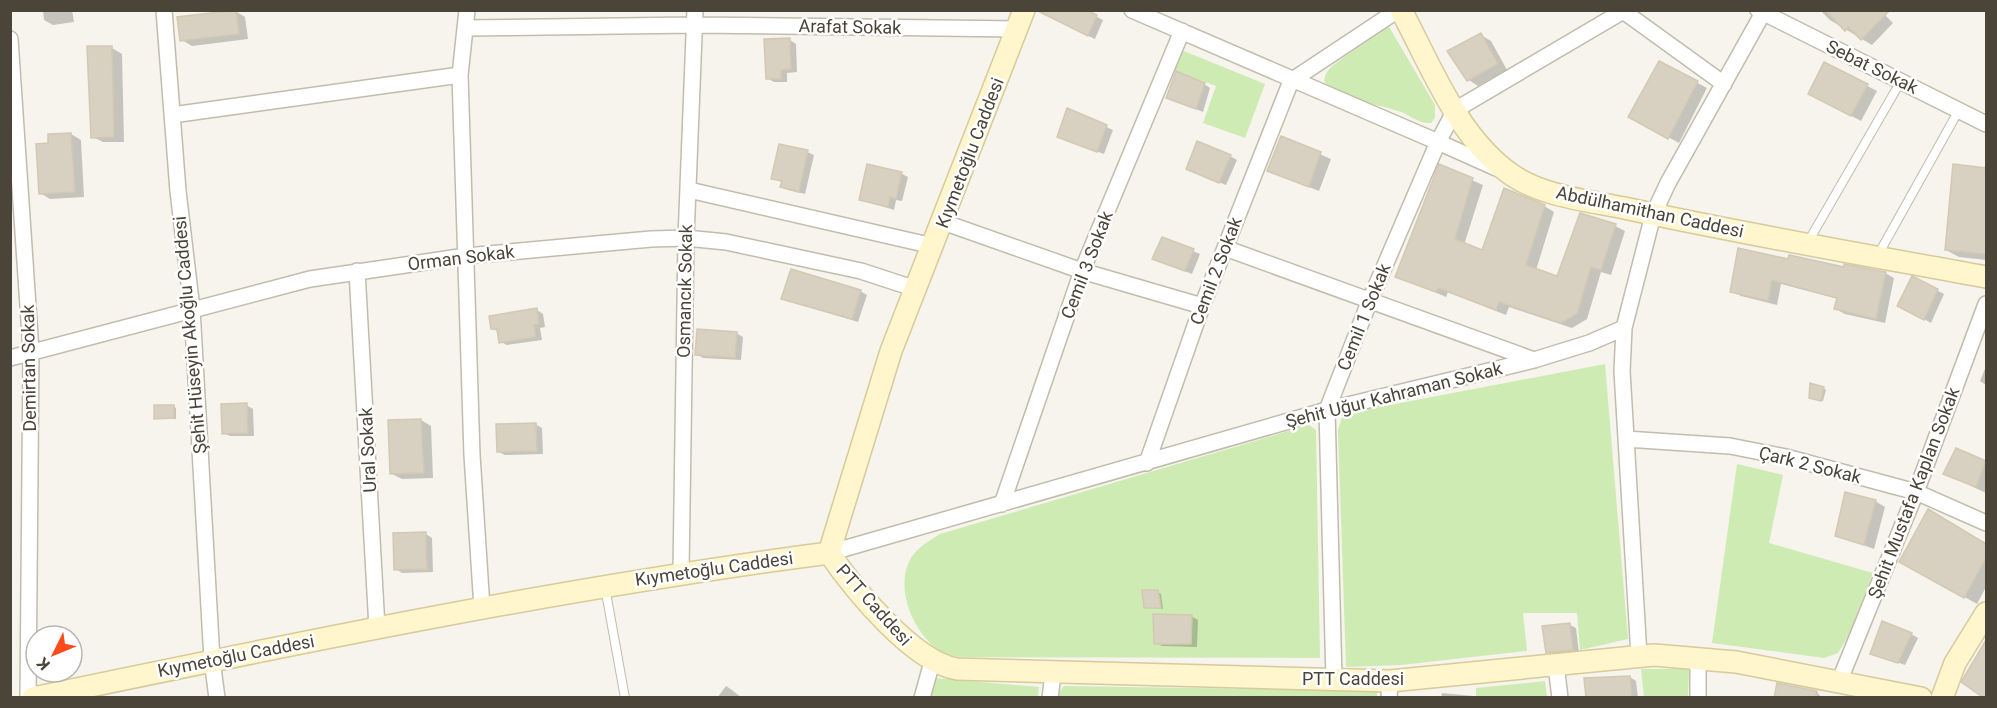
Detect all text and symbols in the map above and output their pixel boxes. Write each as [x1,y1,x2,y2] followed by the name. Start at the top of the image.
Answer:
[798,15,902,38] street label: Arafat Sokak
[1823,35,1922,98] street label: Sebat Sokak
[931,75,1008,231] street label: Kıymetoğlu Caddesi
[1554,181,1746,242] street label: Abdülhamithan Caddesi
[1056,207,1117,322] street label: Cemil 3 Sokak
[1185,213,1246,328] street label: Cemil 2 Sokak
[169,215,210,455] street label: Şehit Hüseyin Akoğlu Caddesi
[673,223,696,358] street label: Osmancık Sokak
[406,240,516,274] street label: Orman Sokak
[1332,259,1395,374] street label: Cemil 1 Sokak
[17,303,40,432] street label: Demirtan Sokak
[1283,357,1505,432] street label: Şehit Uğur Kahraman Sokak
[1863,383,1964,602] street label: Şehit Mustafa Kaplan Sokak
[355,406,380,493] street label: Ural Sokak
[1757,442,1864,488] street label: Çark 2 Sokak
[634,547,794,590] street label: Kıymetoğlu Caddesi
[832,560,916,650] street label: PTT Caddesi
[24,624,84,684] north arrow
[156,630,316,681] street label: Kıymetoğlu Caddesi
[32,653,54,674] text: K
[1302,668,1404,689] street label: PTT Caddesi

